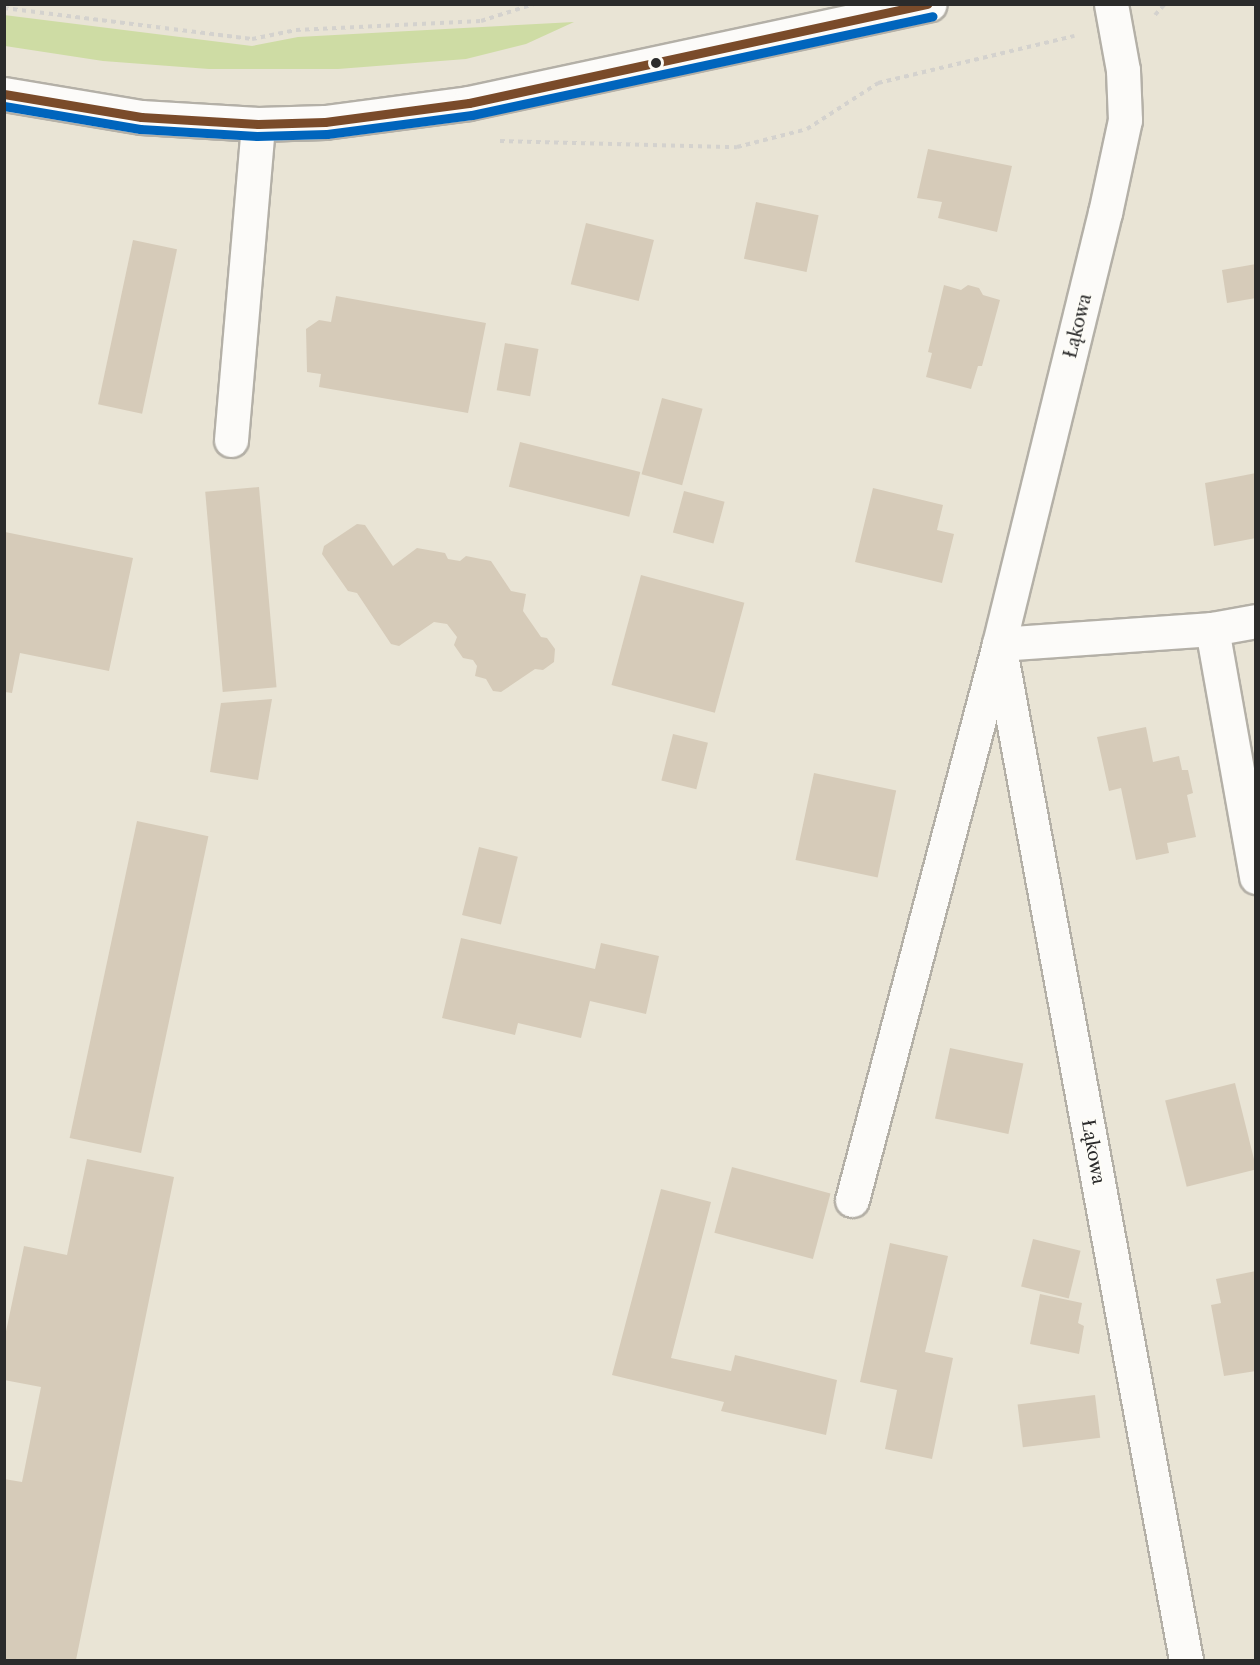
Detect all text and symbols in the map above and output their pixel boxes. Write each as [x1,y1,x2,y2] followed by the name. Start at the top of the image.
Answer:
[650,57,662,69] unlabelled marker
[1060,292,1096,360] street label: Łąkowa
[1077,1118,1109,1186] street label: Łąkowa

